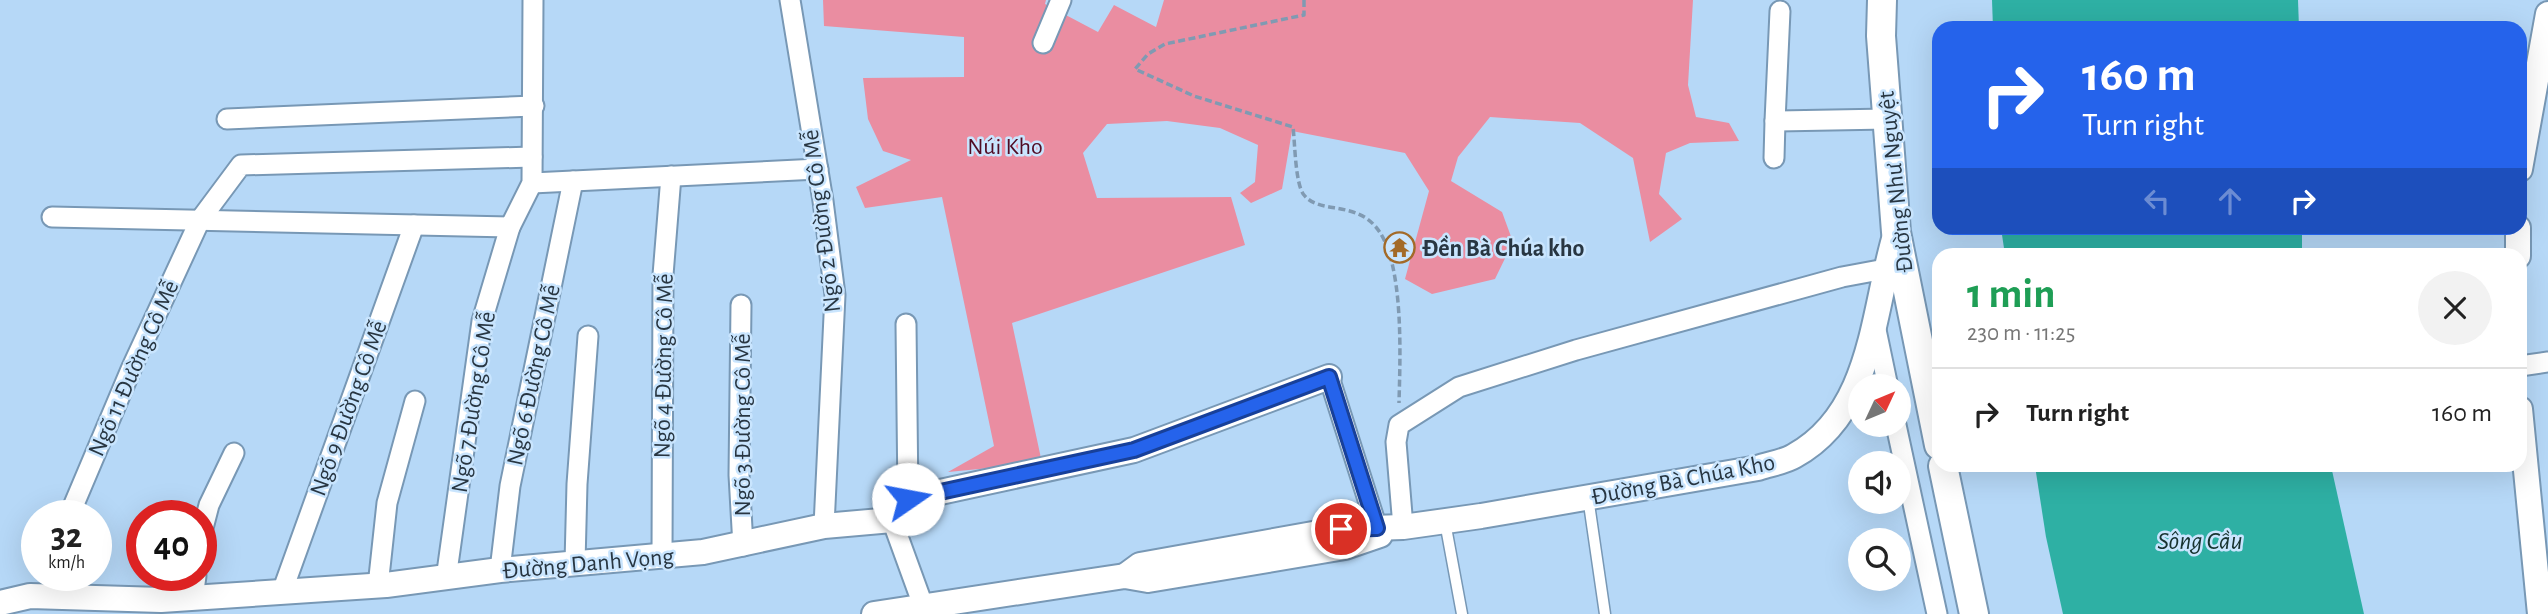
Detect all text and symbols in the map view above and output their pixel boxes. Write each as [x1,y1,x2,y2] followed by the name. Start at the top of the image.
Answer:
[1967,49,2058,140] icon: right
[2082,51,2196,100] text: 160 m
[1874,90,1917,274] street label: Đường Như Nguyệt
[2082,109,2204,141] text: Turn right
[798,128,845,314] street label: Ngõ 2 Đường Cô Mễ
[967,135,1043,159] park label: Núi Kho
[2138,182,2176,220] icon: left
[2211,182,2249,220] icon: ahead
[2284,182,2322,220] icon: right
[1382,231,1416,265] temple icon: Đền Bà Chúa kho
[1422,235,1585,261] place label: Đền Bà Chúa kho
[2418,271,2492,345] button: close
[649,273,678,459] street label: Ngõ 4 Đường Cô Mễ
[1967,273,2056,315] text: 1 min
[83,276,183,460] street label: Ngõ 11 Đường Cô Mễ
[502,282,565,468] street label: Ngõ 6 Đường Cô Mễ
[447,310,500,494] street label: Ngõ 7 Đường Cô Mễ
[305,317,392,499] street label: Ngõ 9 Đường Cô Mễ
[1967,322,2075,345] text: 230 m · 11:25
[730,333,755,517] street label: Ngõ 3 Đường Cô Mễ
[1848,374,1911,438] north arrow
[1848,374,1911,591] map controls
[1967,395,2005,433] icon: right
[2026,400,2129,426] text: Turn right
[2432,400,2492,426] text: 160 m
[1589,450,1777,510] street label: Đường Bà Chúa Kho
[1848,451,1911,514] button: sound
[871,462,945,536] position arrow
[1311,499,1371,559] pin
[126,500,217,591] speed limit sign: 40
[1322,510,1360,548] icon: arrive
[51,519,82,554] text: 32
[1848,528,1911,591] button: search
[2157,528,2243,554] water label: Sông Cầu
[501,545,675,583] street label: Đường Danh Vọng
[48,554,85,572] text: km/h

